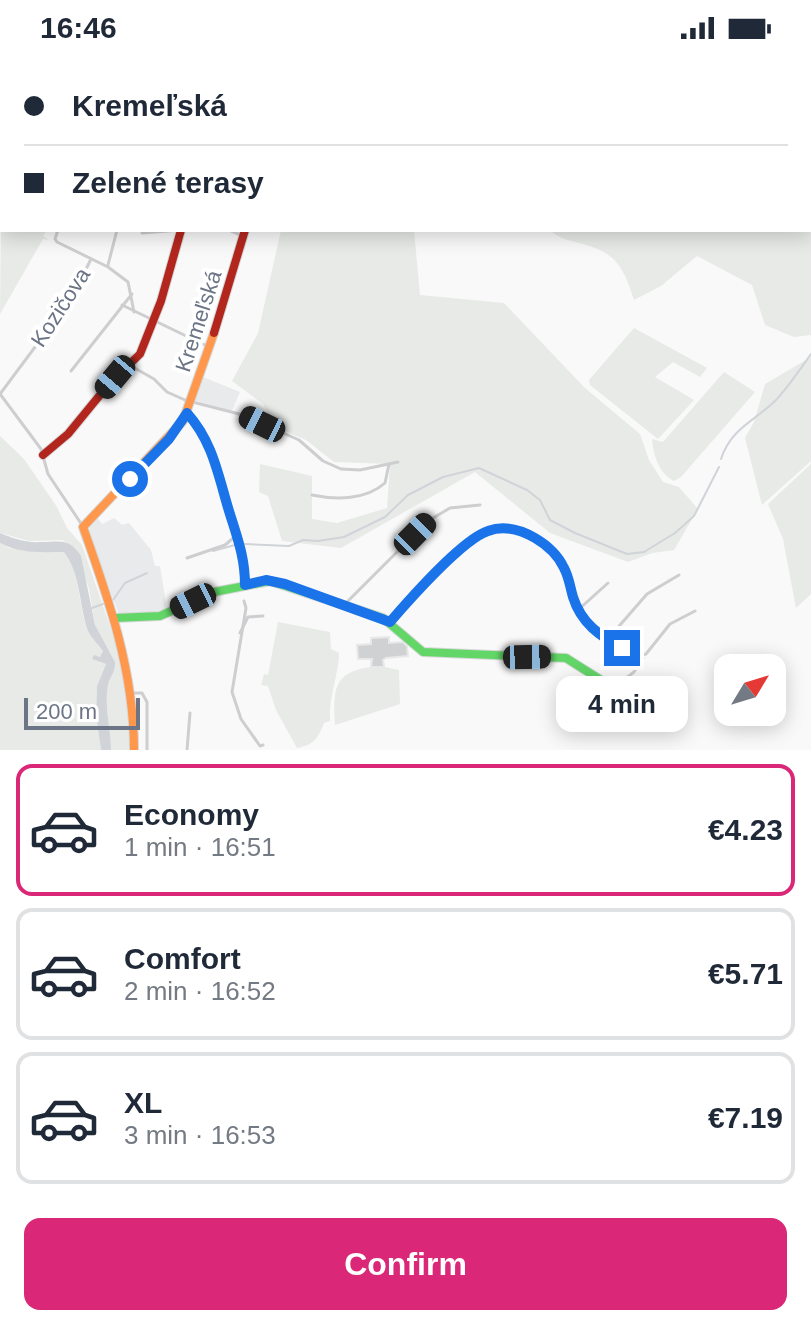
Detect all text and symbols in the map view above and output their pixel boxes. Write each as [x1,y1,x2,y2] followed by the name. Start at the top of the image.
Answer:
[40,11,117,44] text: 16:46
[72,89,227,122] text: Kremeľská
[72,166,264,199] text: Zelené terasy
[26,262,96,352] street label: Kozičova
[170,266,227,375] street label: Kremeľská
[90,351,140,403] car
[235,403,289,445] car
[112,461,148,497] route start
[390,509,440,559] car
[166,580,220,622] car
[604,630,640,666] route end
[503,645,551,669] car
[714,654,786,726] north arrow
[714,654,786,726] map controls
[556,676,688,732] callout: 4 min
[588,689,656,719] text: 4 min
[24,694,140,730] scale bar
[36,699,97,724] text: 200 m
[28,794,100,866] icon: car
[124,798,259,831] text: Economy
[708,813,783,846] text: €4.23
[124,832,276,862] text: 1 min · 16:51
[28,938,100,1010] icon: car
[124,942,241,975] text: Comfort
[708,957,783,990] text: €5.71
[124,976,276,1006] text: 2 min · 16:52
[28,1082,100,1154] icon: car
[124,1086,162,1119] text: XL
[708,1101,783,1134] text: €7.19
[124,1120,276,1150] text: 3 min · 16:53
[24,1218,787,1310] button: Confirm

